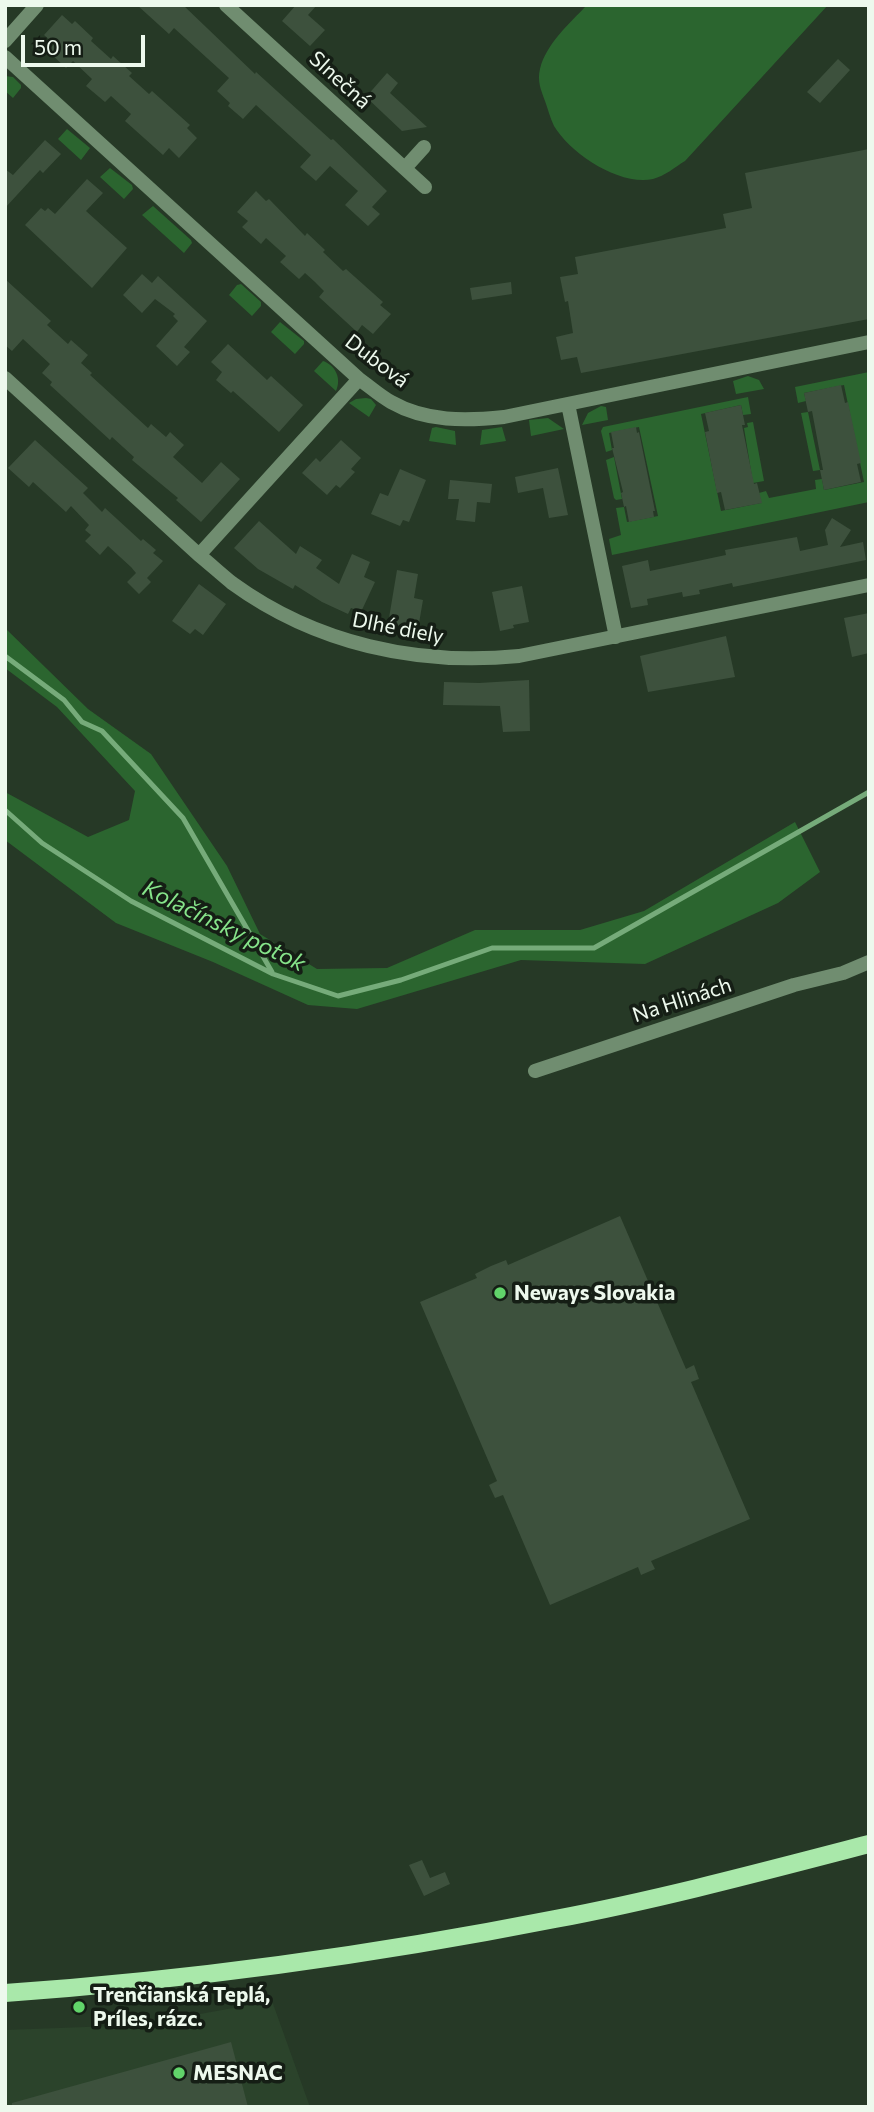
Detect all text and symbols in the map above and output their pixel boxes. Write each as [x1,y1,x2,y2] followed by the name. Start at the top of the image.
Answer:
[24,21,149,65] scale bar
[34,34,82,59] text: 50 m
[304,46,376,114] street label: Slnečná
[340,329,414,393] street label: Dubová
[350,607,446,649] street label: Dlhé diely
[138,875,310,977] water label: Kolačínsky potok
[629,972,735,1028] street label: Na Hlinách
[514,1280,675,1306] place label: Neways Slovakia
[492,1285,508,1301] marker: Neways Slovakia
[93,1982,270,2032] place label: Trenčianská Teplá, Príles, rázc.
[71,1999,87,2015] marker: Trenčianská Teplá, Príles, rázc.
[193,2060,283,2086] place label: MESNAC
[171,2065,187,2081] marker: MESNAC

